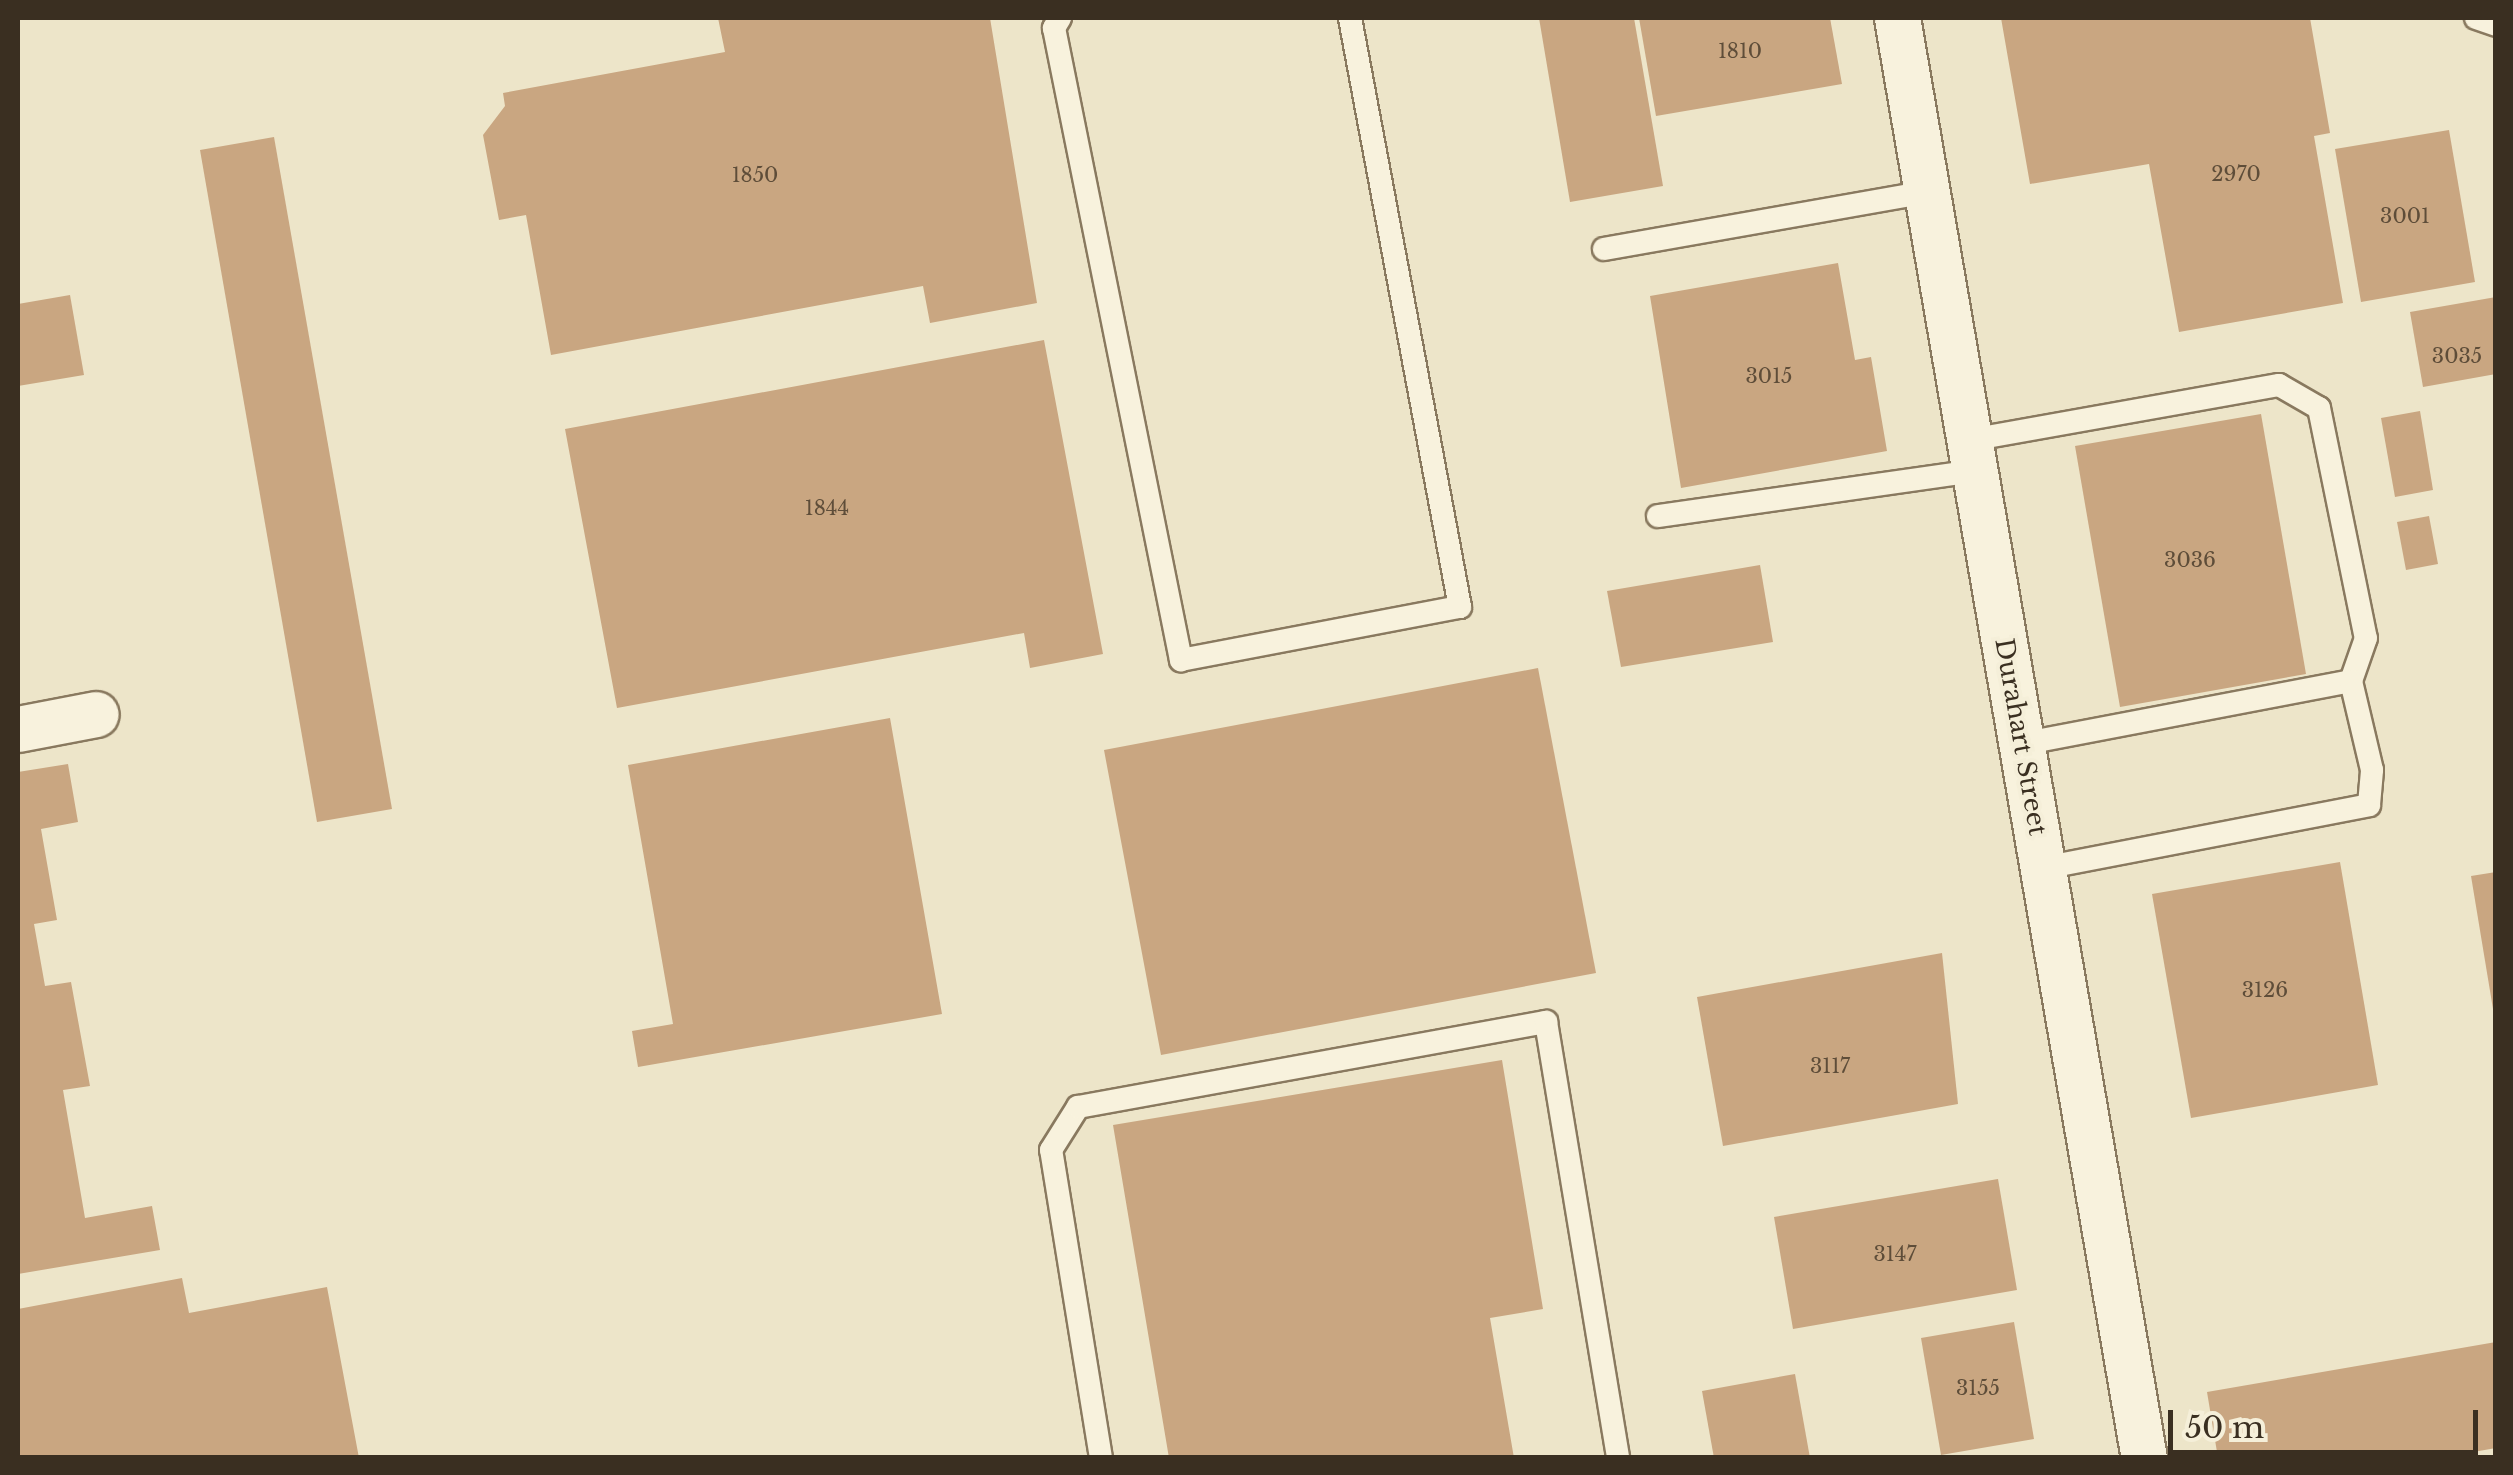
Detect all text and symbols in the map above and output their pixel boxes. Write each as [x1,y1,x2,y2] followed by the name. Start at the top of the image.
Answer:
[1718,39,1762,63] house number: 1810
[2211,162,2261,186] house number: 2970
[732,163,778,187] house number: 1850
[2380,204,2430,228] house number: 3001
[2432,344,2482,368] house number: 3035
[1746,364,1792,388] house number: 3015
[805,496,849,520] house number: 1844
[2164,548,2216,572] house number: 3036
[1988,636,2052,838] street label: Durahart Street
[2242,978,2288,1002] house number: 3126
[1810,1054,1850,1078] house number: 3117
[1874,1242,1916,1266] house number: 3147
[1956,1376,2000,1400] house number: 3155
[2173,1390,2483,1452] scale bar
[2185,1409,2264,1446] text: 50 m

